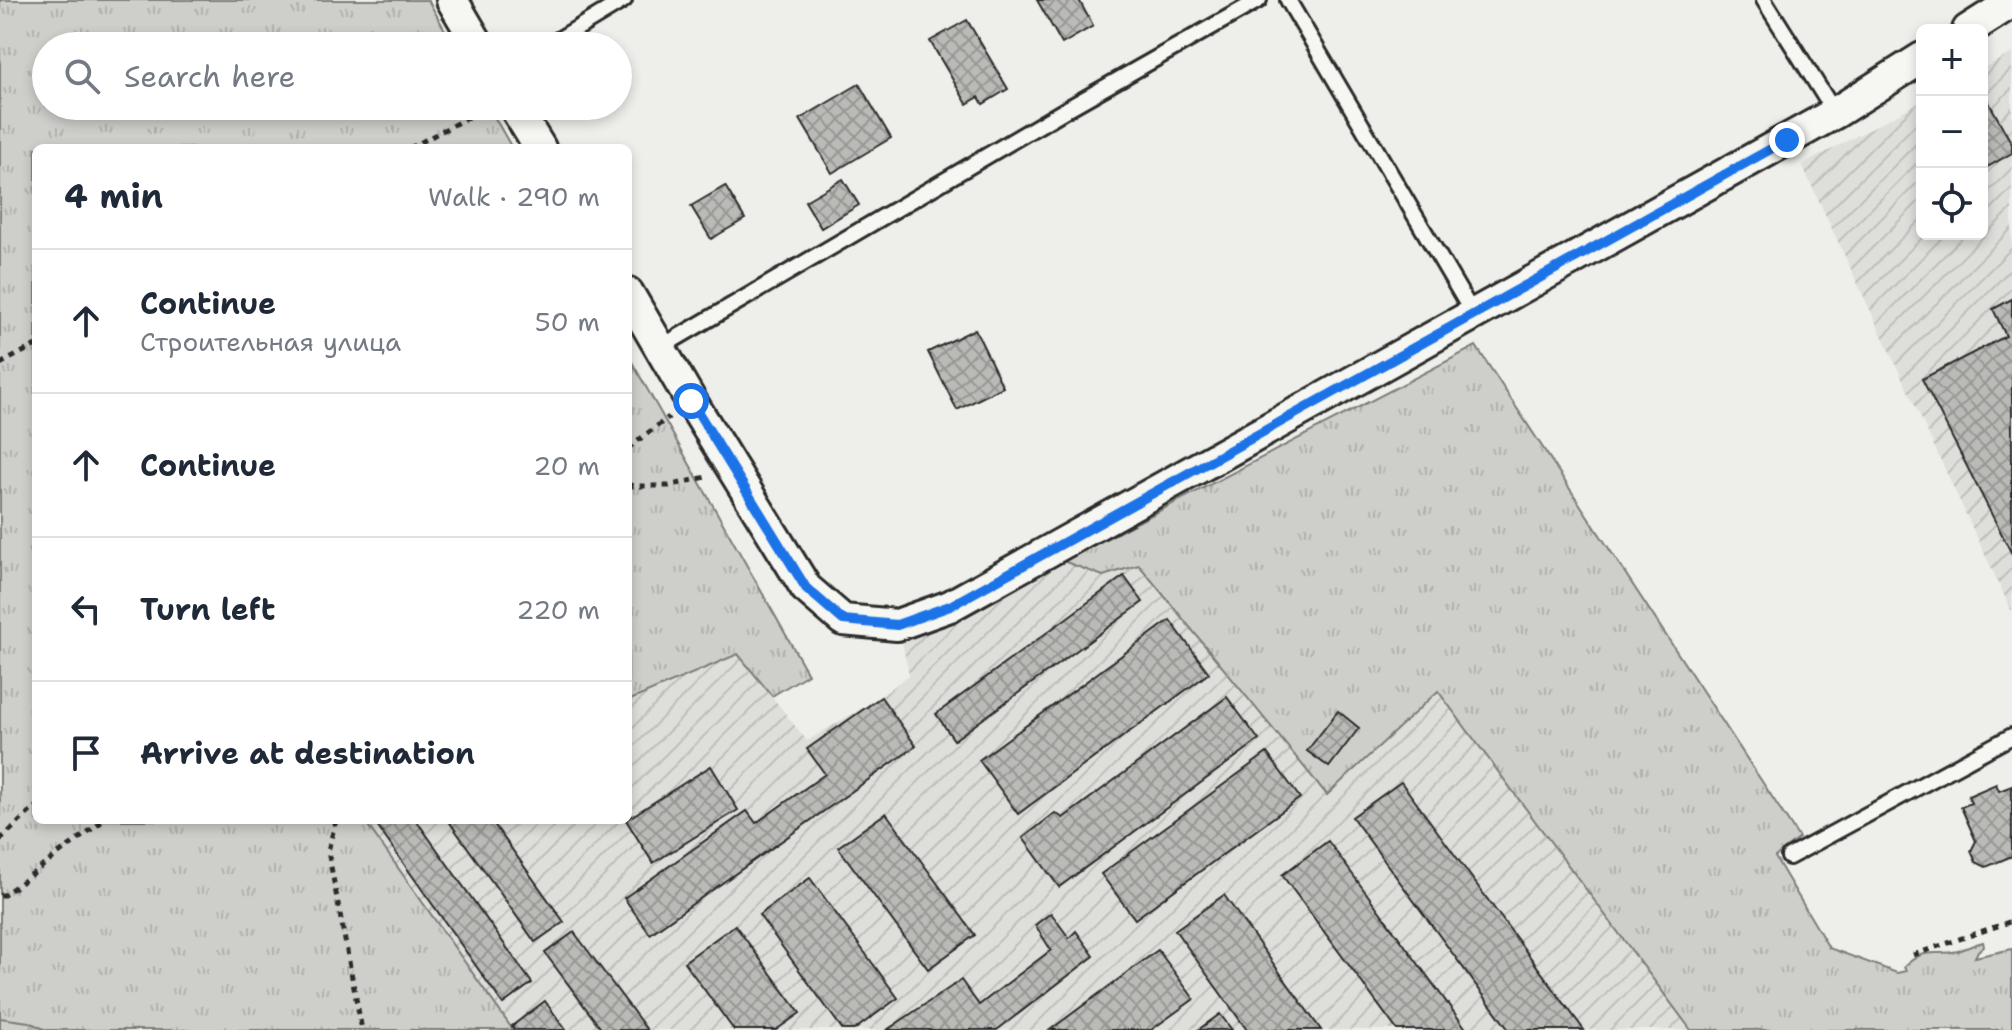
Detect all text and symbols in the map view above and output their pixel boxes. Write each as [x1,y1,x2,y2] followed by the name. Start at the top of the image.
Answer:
[1916,24,1988,240] map controls
[1916,24,1988,96] button: +
[32,32,632,120] search box
[60,54,104,98] icon: search
[124,56,295,97] text: Search here
[1916,96,1988,168] button: −
[1769,122,1805,158] route end
[1916,168,1988,240] button: locate
[64,173,163,219] text: 4 min
[428,179,600,214] text: Walk · 290 m
[140,283,276,324] text: Continue
[64,299,108,343] icon: ahead
[535,304,600,339] text: 50 m
[140,324,401,359] text: Строительная улица
[673,383,709,419] route start
[64,443,108,487] icon: ahead
[140,445,276,486] text: Continue
[533,448,600,483] text: 20 m
[64,587,108,631] icon: left
[140,589,275,630] text: Turn left
[516,592,600,627] text: 220 m
[64,731,108,775] icon: arrive
[140,733,475,774] text: Arrive at destination

